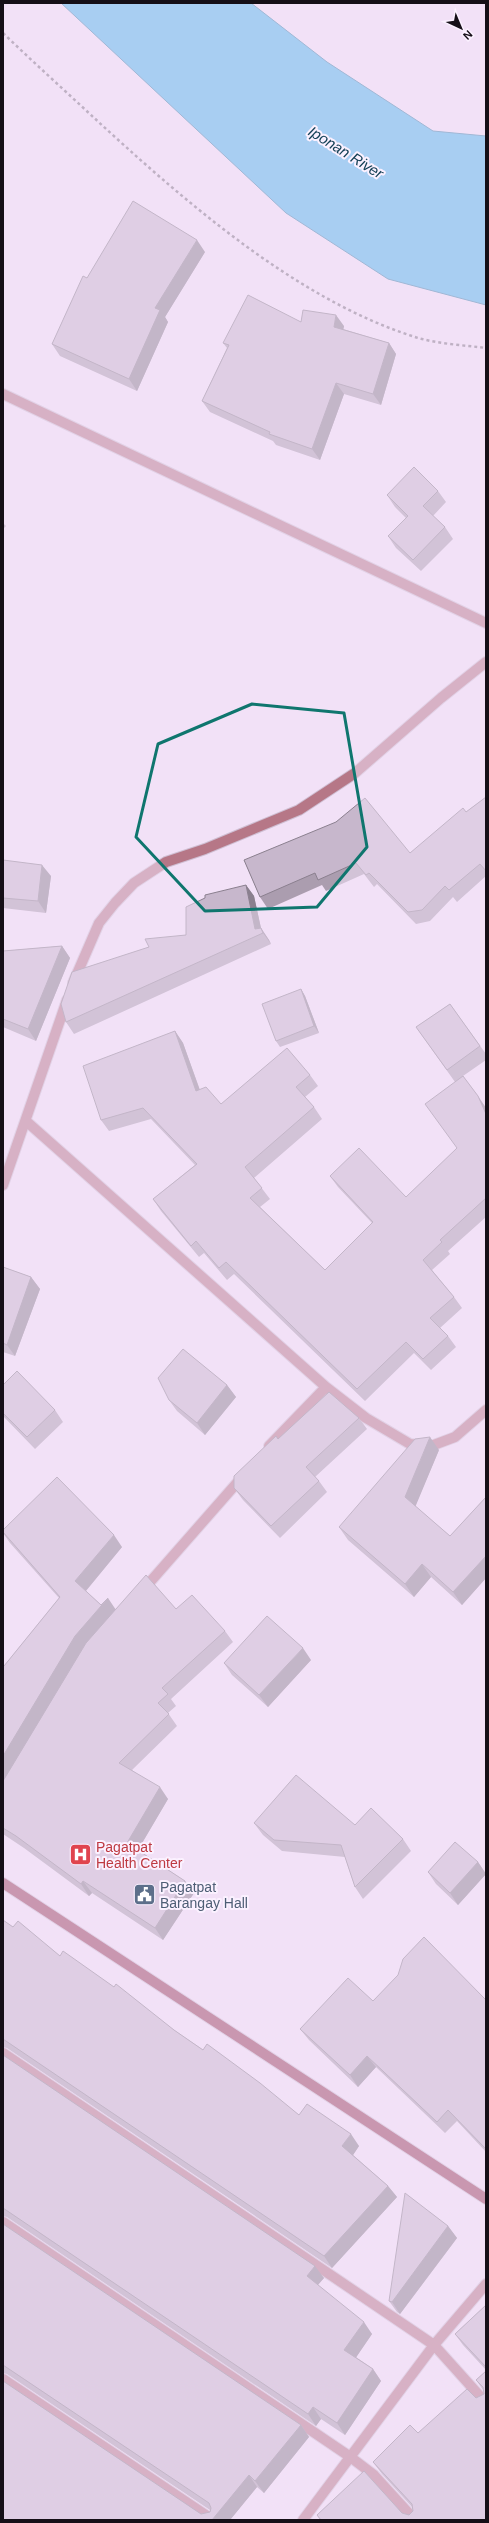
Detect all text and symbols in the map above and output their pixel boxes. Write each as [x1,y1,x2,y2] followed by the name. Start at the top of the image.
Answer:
[441,8,481,48] north arrow
[461,28,475,42] text: N
[305,122,387,182] water label: Iponan River
[96,1839,183,1871] place label: Pagatpat Health Center
[68,1842,94,1868] hospital icon: Pagatpat Health Center
[160,1879,248,1911] place label: Pagatpat Barangay Hall
[132,1882,158,1908] public building icon: Pagatpat Barangay Hall

